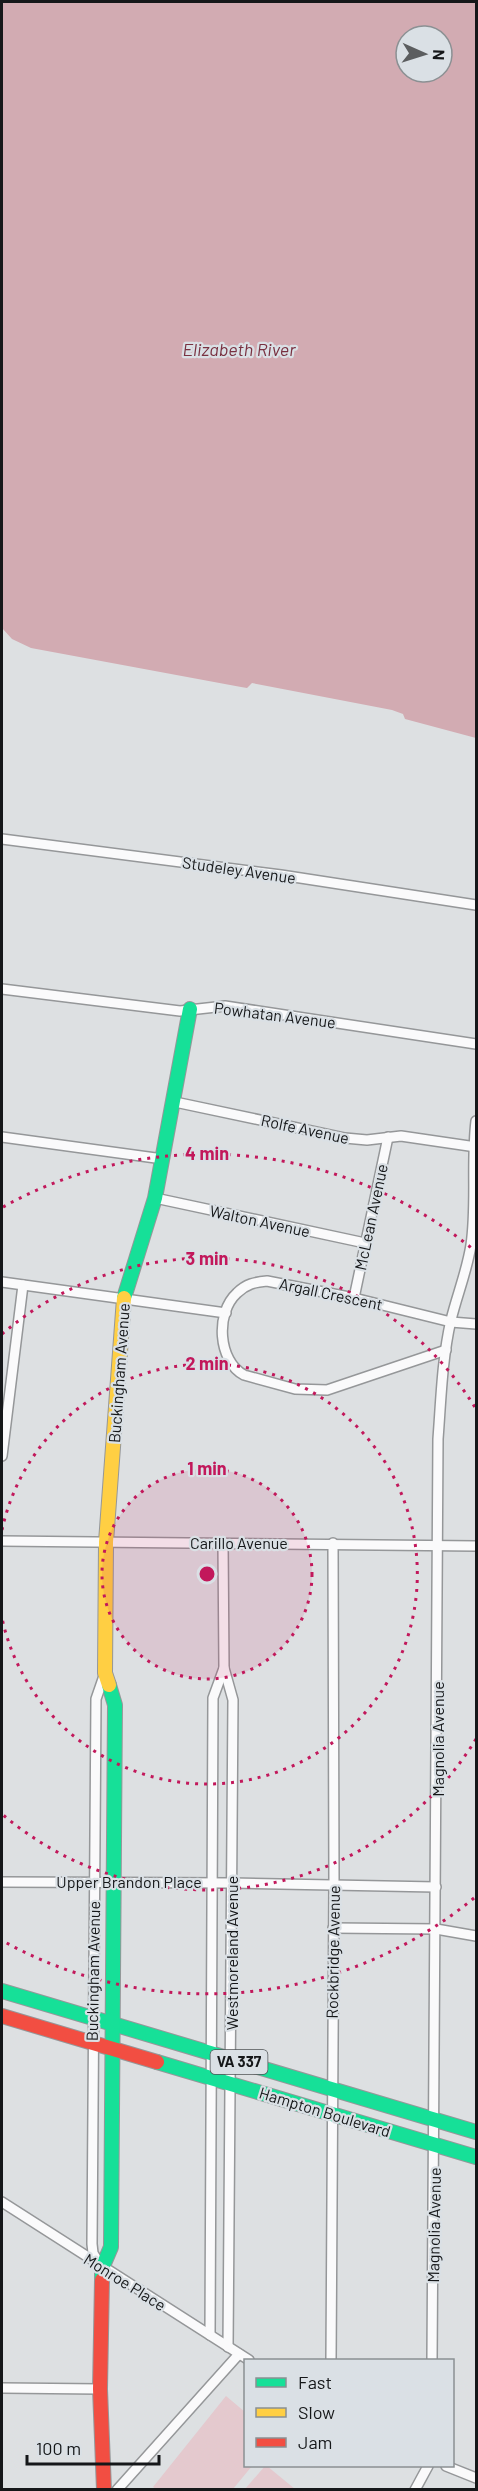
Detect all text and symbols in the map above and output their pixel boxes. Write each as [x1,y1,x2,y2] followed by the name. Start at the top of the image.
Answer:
[394,24,454,84] north arrow
[430,49,449,61] text: N
[182,338,296,360] water label: Elizabeth River
[181,852,297,887] street label: Studeley Avenue
[213,998,337,1031] street label: Powhatan Avenue
[259,1110,351,1147] street label: Rolfe Avenue
[185,1142,229,1164] text: 4 min
[350,1162,391,1272] street label: McLean Avenue
[208,1201,312,1240] street label: Walton Avenue
[186,1247,228,1269] text: 3 min
[278,1273,385,1314] street label: Argall Crescent
[104,1302,133,1443] street label: Buckingham Avenue
[185,1352,229,1374] text: 2 min
[187,1457,227,1479] text: 1 min
[190,1533,288,1552] street label: Carillo Avenue
[197,1564,217,1584] centre of rings
[428,1681,447,1797] street label: Magnolia Avenue
[56,1872,202,1891] street label: Upper Brandon Place
[222,1876,241,2030] street label: Westmoreland Avenue
[322,1885,343,2019] street label: Rockbridge Avenue
[82,1901,103,2041] street label: Buckingham Avenue
[210,2050,268,2074] road number: VA 337
[257,2083,393,2141] street label: Hampton Boulevard
[423,2167,444,2283] street label: Magnolia Avenue
[81,2249,170,2314] street label: Monroe Place
[244,2359,454,2467] legend
[298,2371,332,2393] text: Fast
[298,2401,335,2423] text: Slow
[27,2428,159,2466] scale bar
[298,2431,332,2453] text: Jam
[36,2437,81,2459] text: 100 m

